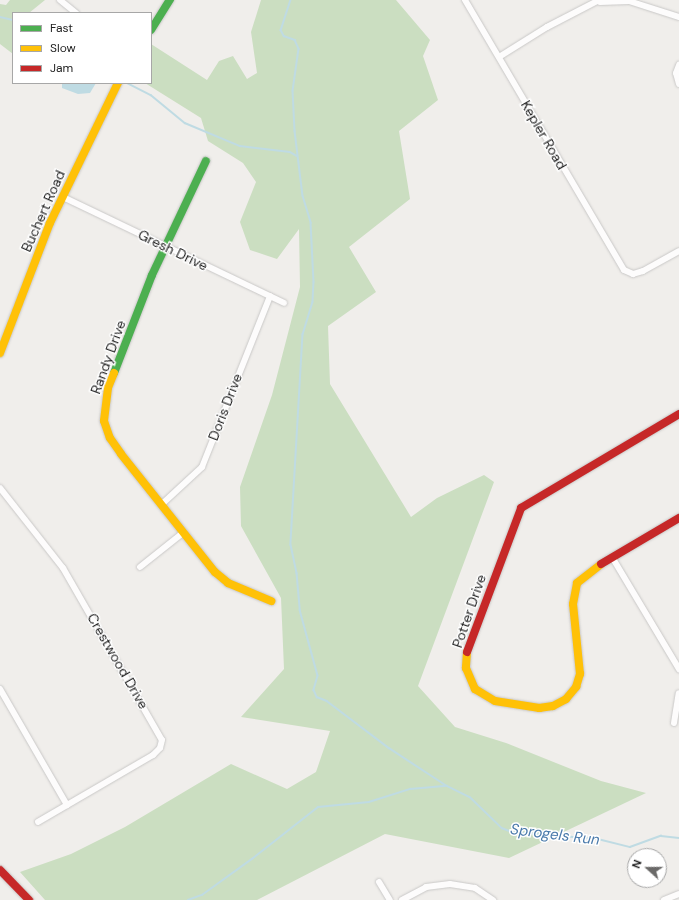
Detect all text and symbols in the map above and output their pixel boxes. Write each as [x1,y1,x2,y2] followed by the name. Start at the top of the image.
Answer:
[12,12,152,84] legend
[50,20,73,36] text: Fast
[50,40,76,56] text: Slow
[50,60,73,76] text: Jam
[517,97,571,173] street label: Kepler Road
[18,168,68,254] street label: Buchert Road
[135,226,211,274] street label: Gresh Drive
[87,318,129,396] street label: Randy Drive
[205,371,245,443] street label: Doris Drive
[449,572,489,650] street label: Potter Drive
[84,610,152,712] street label: Crestwood Drive
[509,821,601,849] water label: Sprogels Run
[627,848,667,888] north arrow
[629,858,645,870] text: N

